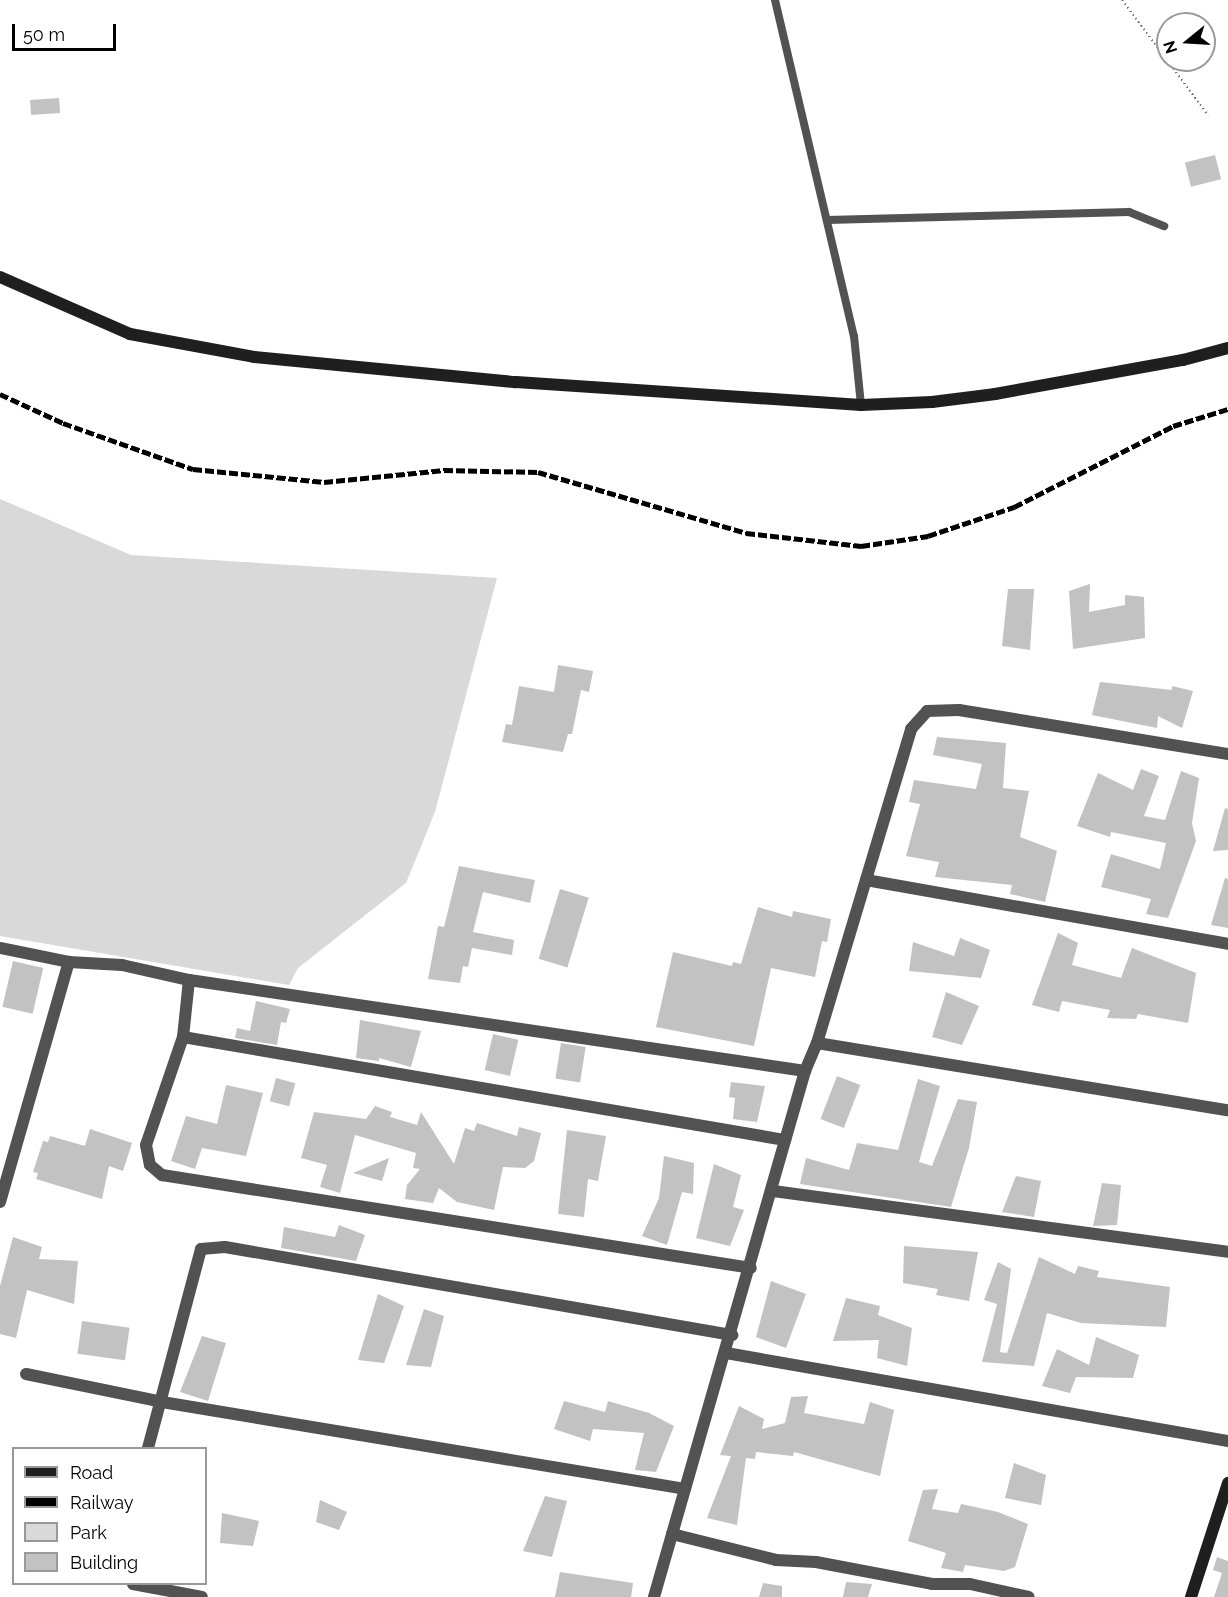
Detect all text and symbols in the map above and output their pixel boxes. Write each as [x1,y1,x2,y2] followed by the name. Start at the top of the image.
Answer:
[15,12,118,50] scale bar
[1156,12,1216,72] north arrow
[23,24,65,45] text: 50 m
[1159,38,1181,56] text: N
[12,1447,207,1585] legend
[70,1462,113,1483] text: Road
[70,1492,134,1513] text: Railway
[70,1522,107,1543] text: Park
[70,1552,138,1573] text: Building

